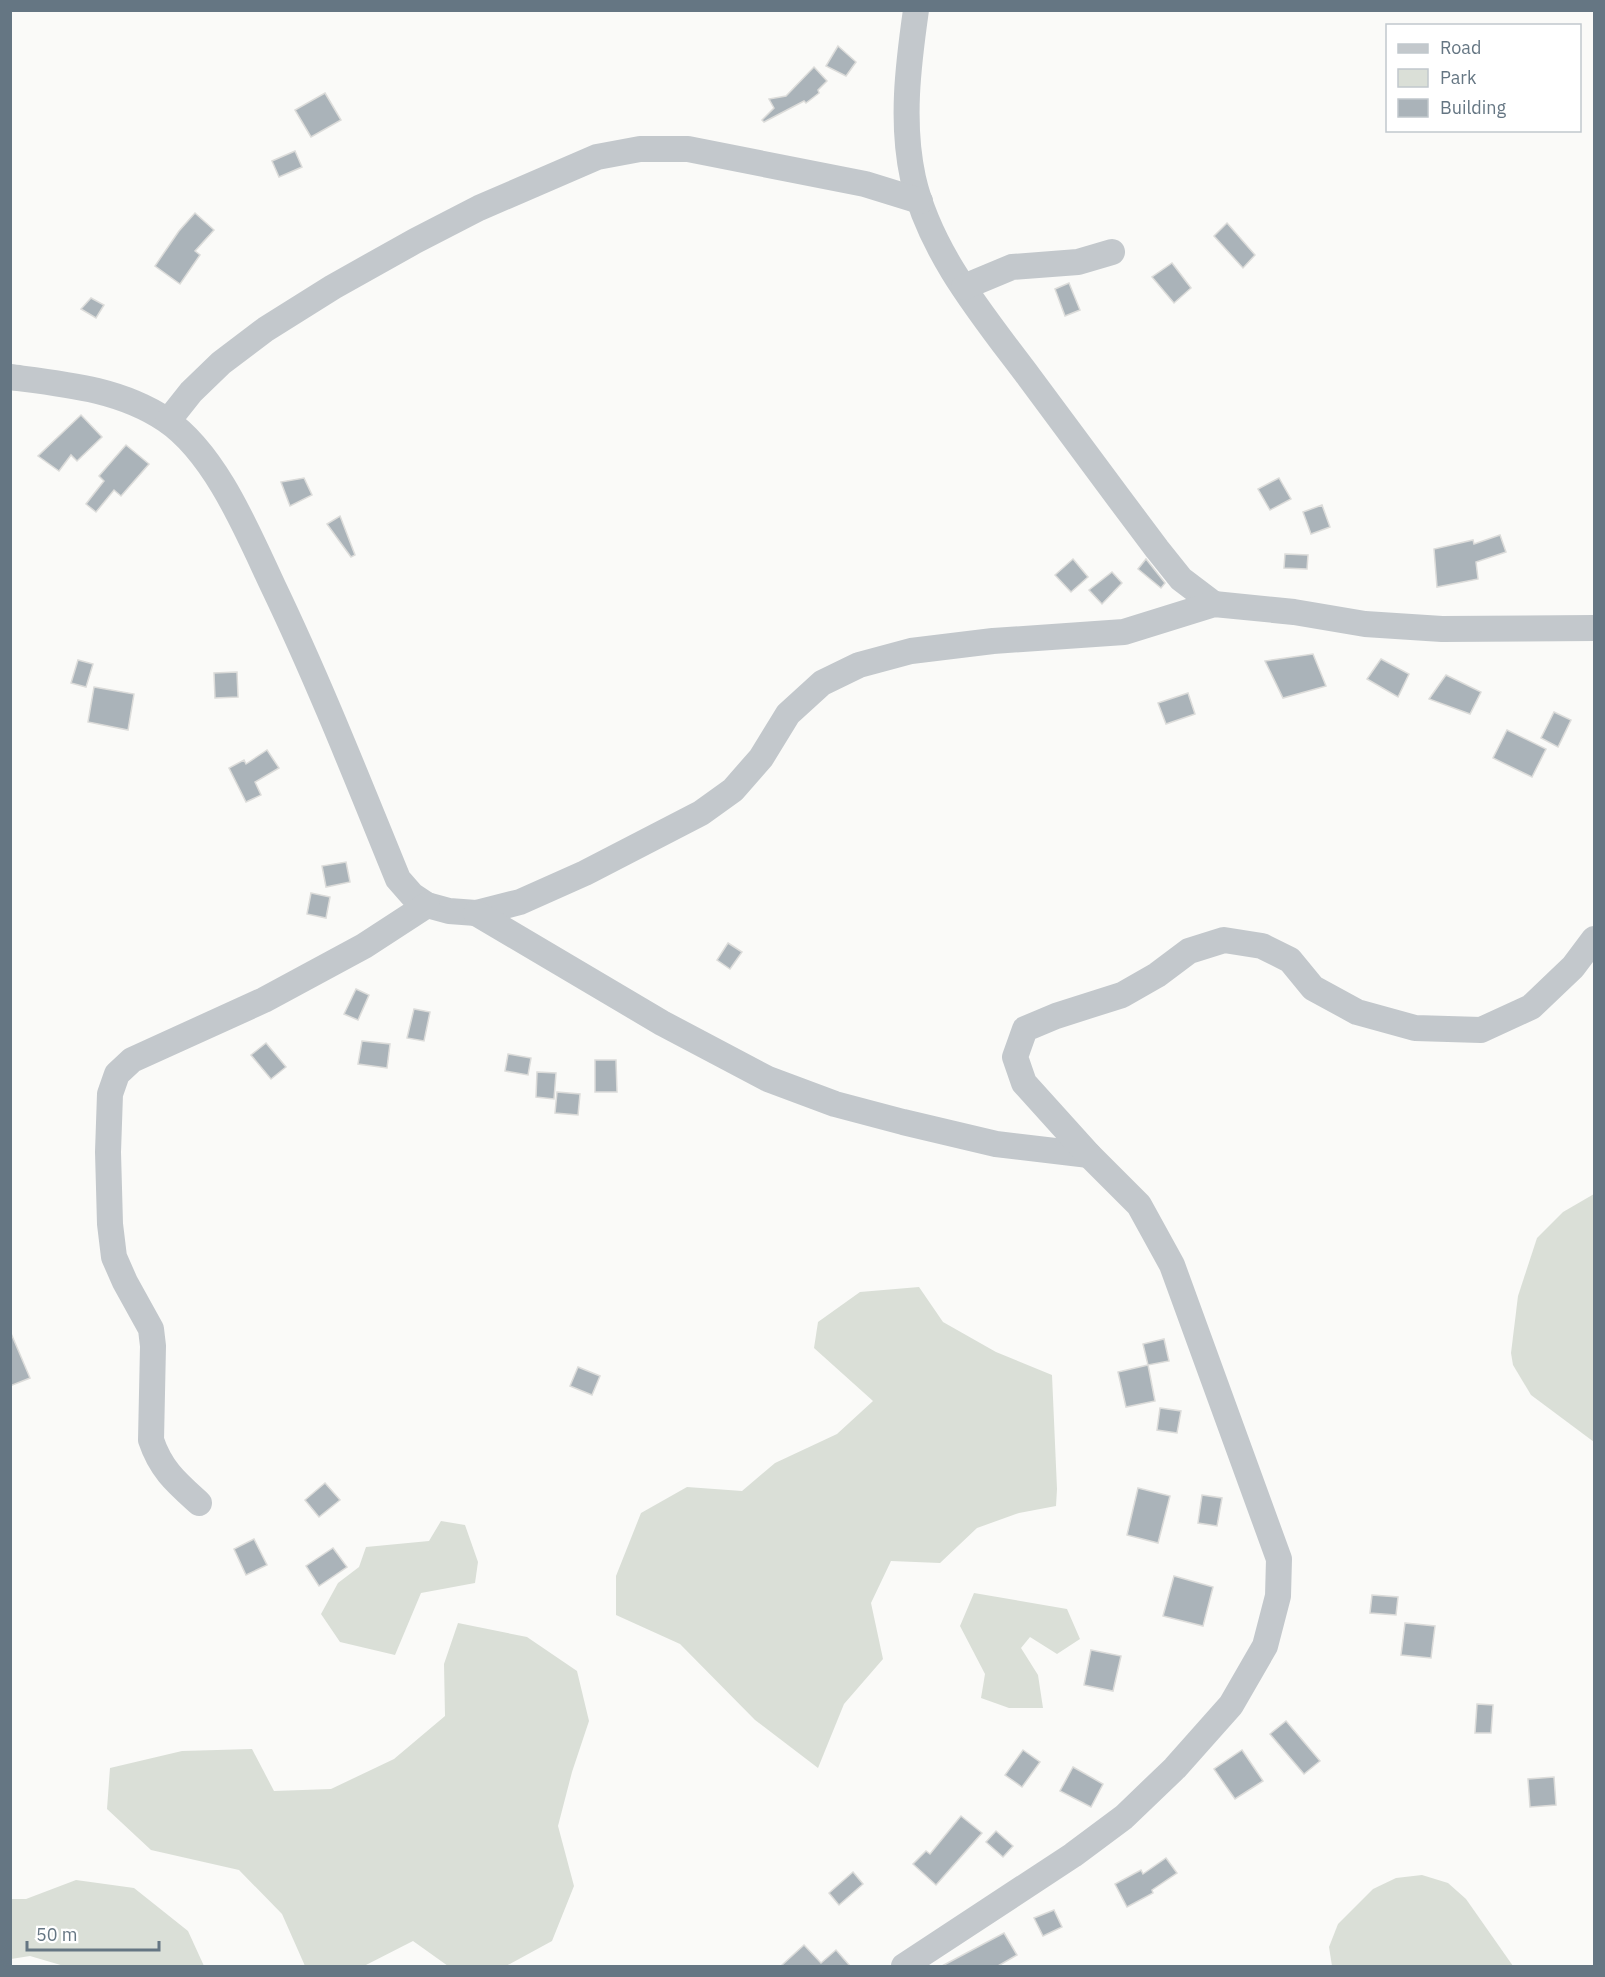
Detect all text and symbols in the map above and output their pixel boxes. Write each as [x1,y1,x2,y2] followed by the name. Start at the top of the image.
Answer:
[1386,24,1581,132] legend
[1440,36,1481,59] text: Road
[1440,66,1477,89] text: Park
[1440,96,1507,119] text: Building
[27,1914,159,1952] scale bar
[36,1923,78,1946] text: 50 m

